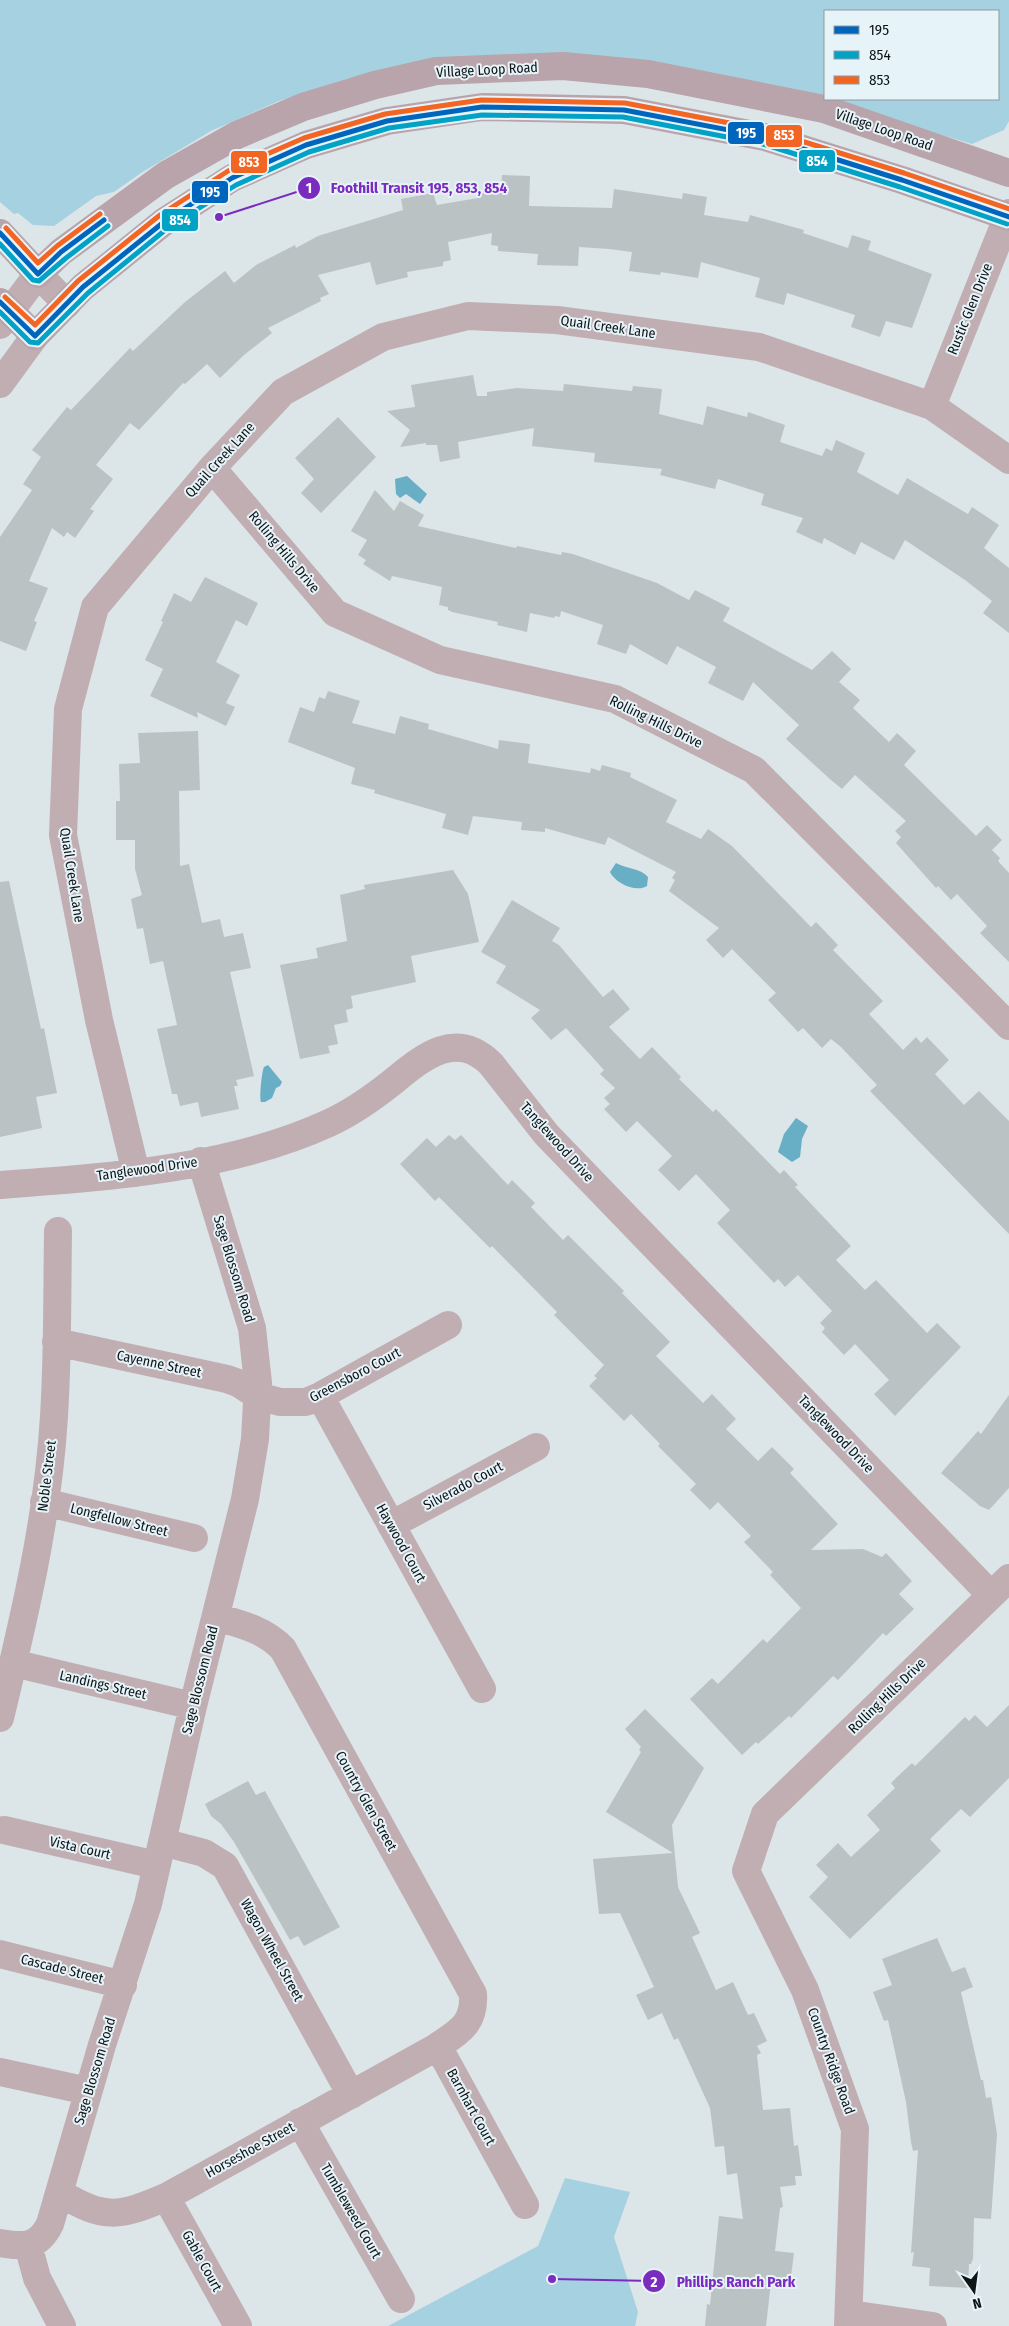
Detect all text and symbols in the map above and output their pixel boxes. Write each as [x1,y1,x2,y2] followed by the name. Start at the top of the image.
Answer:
[824,10,999,100] legend
[869,21,889,39] text: 195
[869,46,891,64] text: 854
[436,59,538,81] street label: Village Loop Road
[869,71,890,89] text: 853
[833,105,935,155] street label: Village Loop Road
[727,121,765,145] line badge: 195
[765,124,803,148] line badge: 853
[736,125,756,142] text: 195
[774,127,795,144] text: 853
[798,149,836,173] line badge: 854
[230,150,268,174] line badge: 853
[806,153,828,170] text: 854
[239,154,260,171] text: 853
[296,173,518,203] callout: Foothill Transit 195, 853, 854
[306,179,312,197] text: 1
[331,179,507,197] text: Foothill Transit 195, 853, 854
[191,180,229,204] line badge: 195
[200,184,220,201] text: 195
[161,208,199,232] line badge: 854
[169,212,191,229] text: 854
[944,261,996,357] street label: Rustic Glen Drive
[559,312,657,342] street label: Quail Creek Lane
[182,419,258,501] street label: Quail Creek Lane
[245,508,323,596] street label: Rolling Hills Drive
[607,692,705,752] street label: Rolling Hills Drive
[56,826,88,924] street label: Quail Creek Lane
[517,1099,597,1185] street label: Tanglewood Drive
[96,1154,199,1184] street label: Tanglewood Drive
[210,1213,258,1325] street label: Sage Blossom Road
[307,1344,404,1406] street label: Greensboro Court
[115,1347,203,1381] street label: Cayenne Street
[795,1392,877,1476] street label: Tanglewood Drive
[34,1439,60,1513] street label: Noble Street
[420,1458,506,1514] street label: Silverado Court
[68,1500,170,1540] street label: Longfellow Street
[372,1501,430,1586] street label: Haywood Court
[178,1624,222,1736] street label: Sage Blossom Road
[845,1655,929,1737] street label: Rolling Hills Drive
[58,1667,149,1703] street label: Landings Street
[332,1748,401,1854] street label: Country Glen Street
[48,1833,113,1863] street label: Vista Court
[237,1896,307,2004] street label: Wagon Wheel Street
[19,1951,105,1988] street label: Cascade Street
[804,2005,858,2117] street label: Country Ridge Road
[71,2015,119,2127] street label: Sage Blossom Road
[443,2066,499,2149] street label: Barnhart Court
[203,2118,298,2181] street label: Horseshoe Street
[317,2161,385,2262] street label: Tumbleweed Court
[178,2228,226,2295] street label: Gable Court
[642,2266,805,2296] callout: Phillips Ranch Park
[949,2266,999,2316] north arrow
[650,2273,658,2291] text: 2
[677,2273,796,2291] text: Phillips Ranch Park
[971,2294,983,2312] text: N

